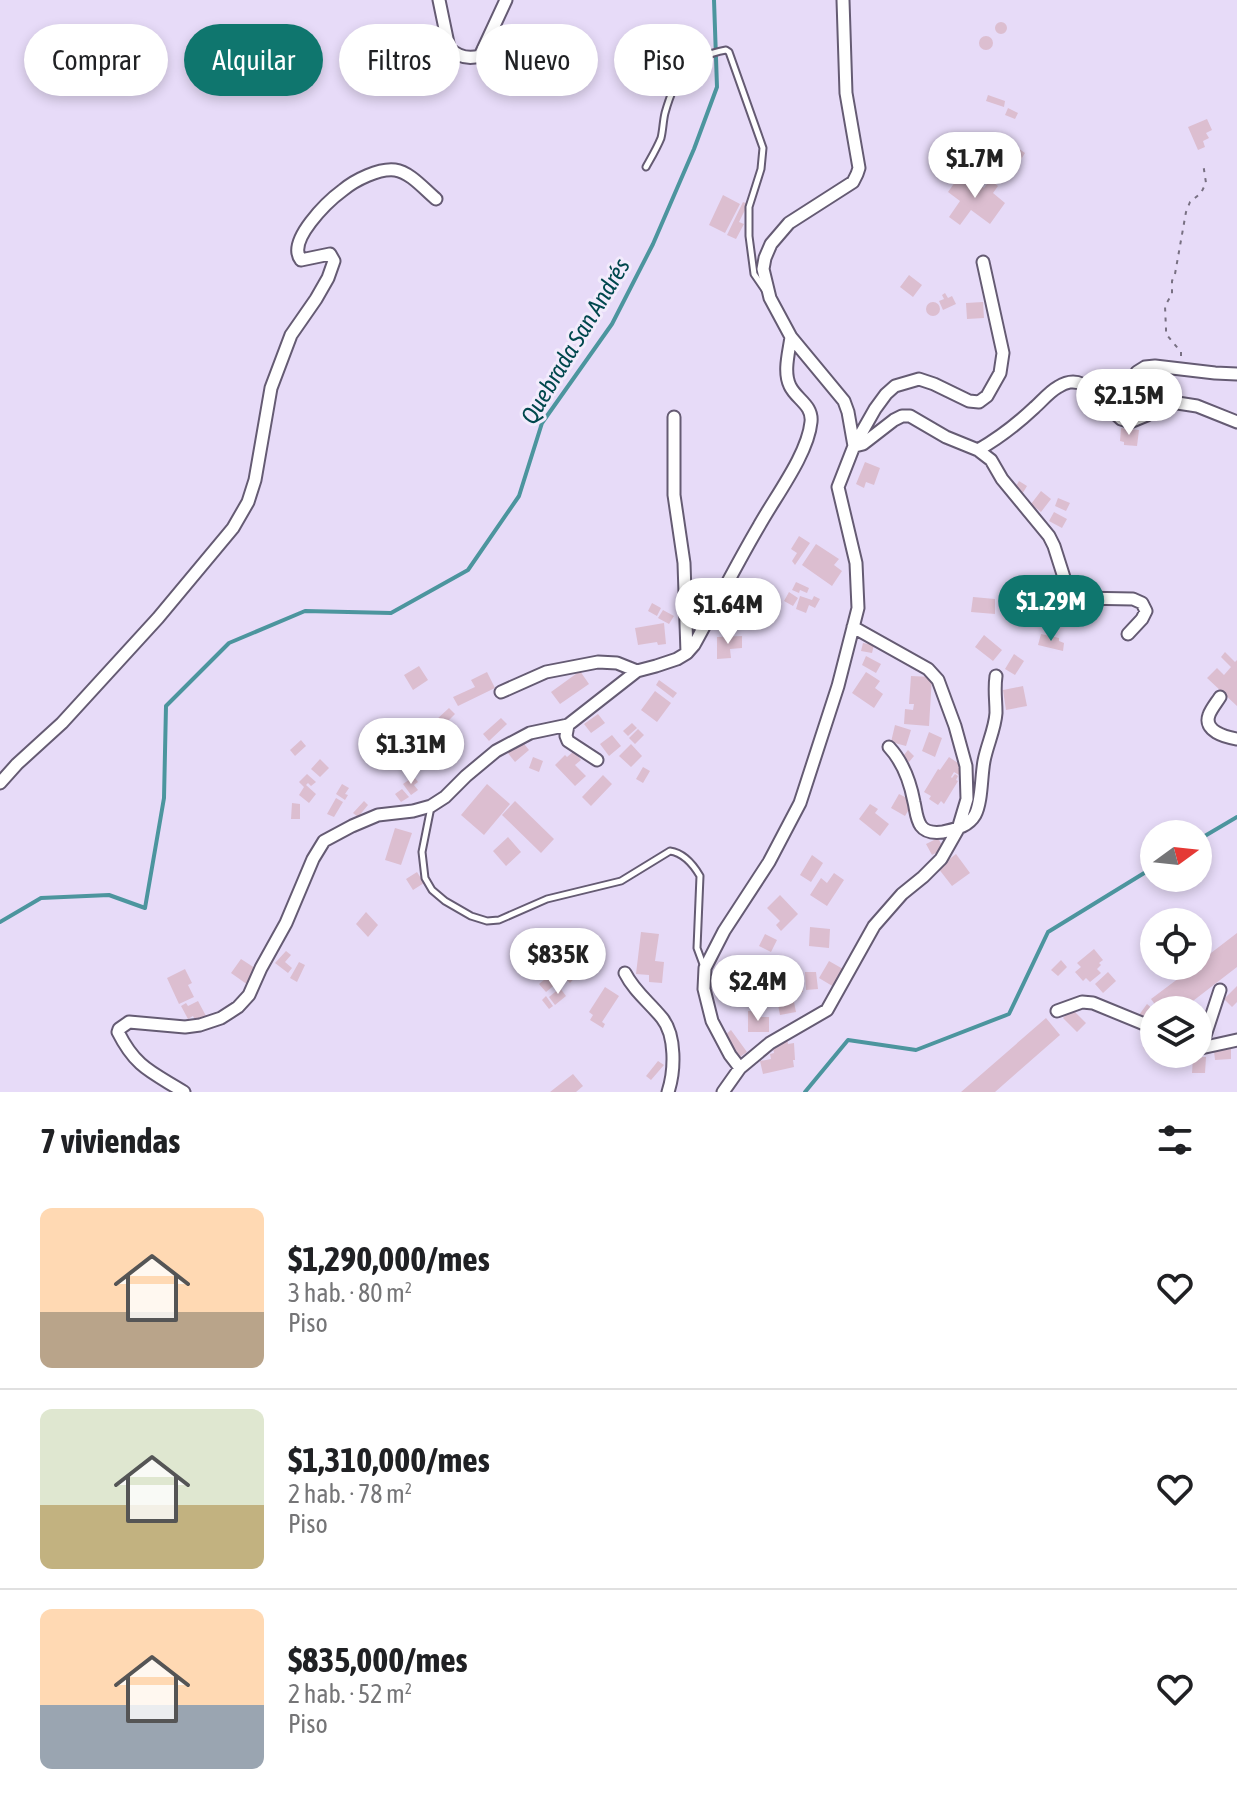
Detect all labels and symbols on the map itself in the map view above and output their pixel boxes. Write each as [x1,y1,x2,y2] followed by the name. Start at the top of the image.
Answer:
[919,132,1031,200] pin: $1.7M
[515,254,635,428] water label: Quebrada San Andrés
[1064,369,1194,437] pin: $2.15M
[986,575,1116,643] pin: $1.29M
[663,578,793,646] pin: $1.64M
[346,718,476,786] pin: $1.31M
[1140,820,1212,892] north arrow
[502,928,614,996] pin: $835K
[702,955,814,1023] pin: $2.4M

